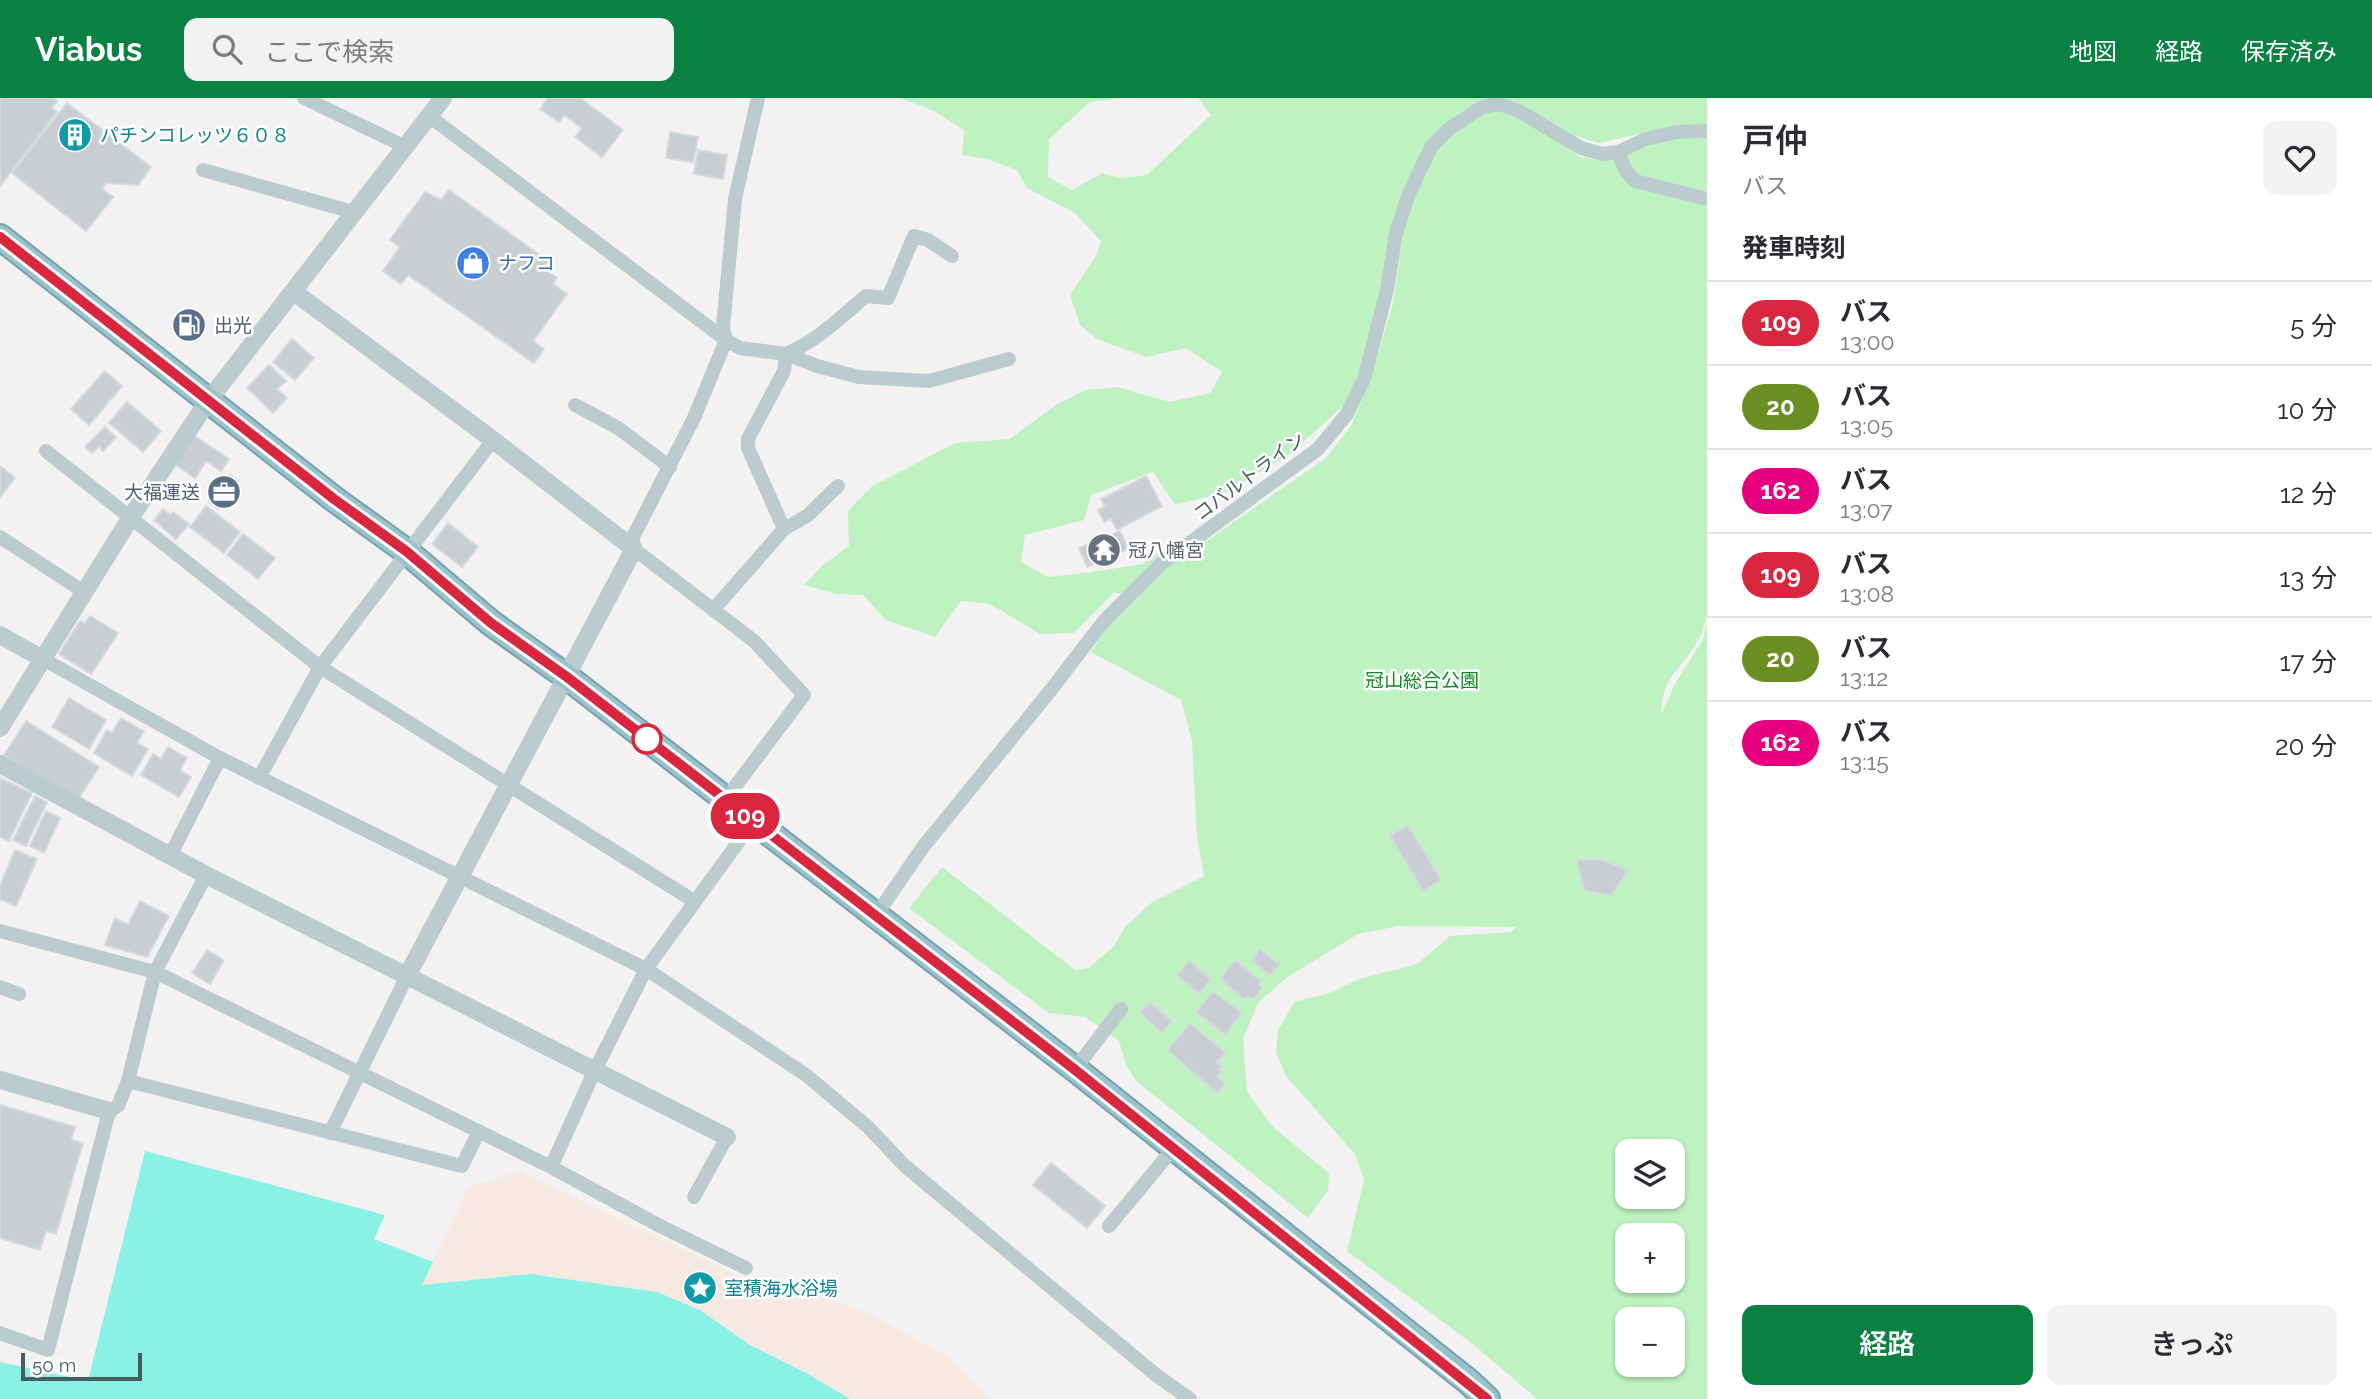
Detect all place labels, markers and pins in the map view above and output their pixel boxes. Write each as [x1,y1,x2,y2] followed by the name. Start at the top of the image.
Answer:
[56,116,94,154] building icon: パチンコレッツ６０８
[100,124,290,146] place label: パチンコレッツ６０８
[454,244,492,282] shop icon: ナフコ
[498,252,555,274] place label: ナフコ
[170,306,208,344] fuel station icon: 出光
[214,314,252,336] place label: 出光
[205,473,243,511] office icon: 大福運送
[124,481,200,503] place label: 大福運送
[1085,531,1123,569] temple icon: 冠八幡宮
[1128,539,1204,561] place label: 冠八幡宮
[632,724,662,754] unlabelled marker
[681,1269,719,1307] place icon: 室積海水浴場
[724,1277,838,1299] place label: 室積海水浴場

